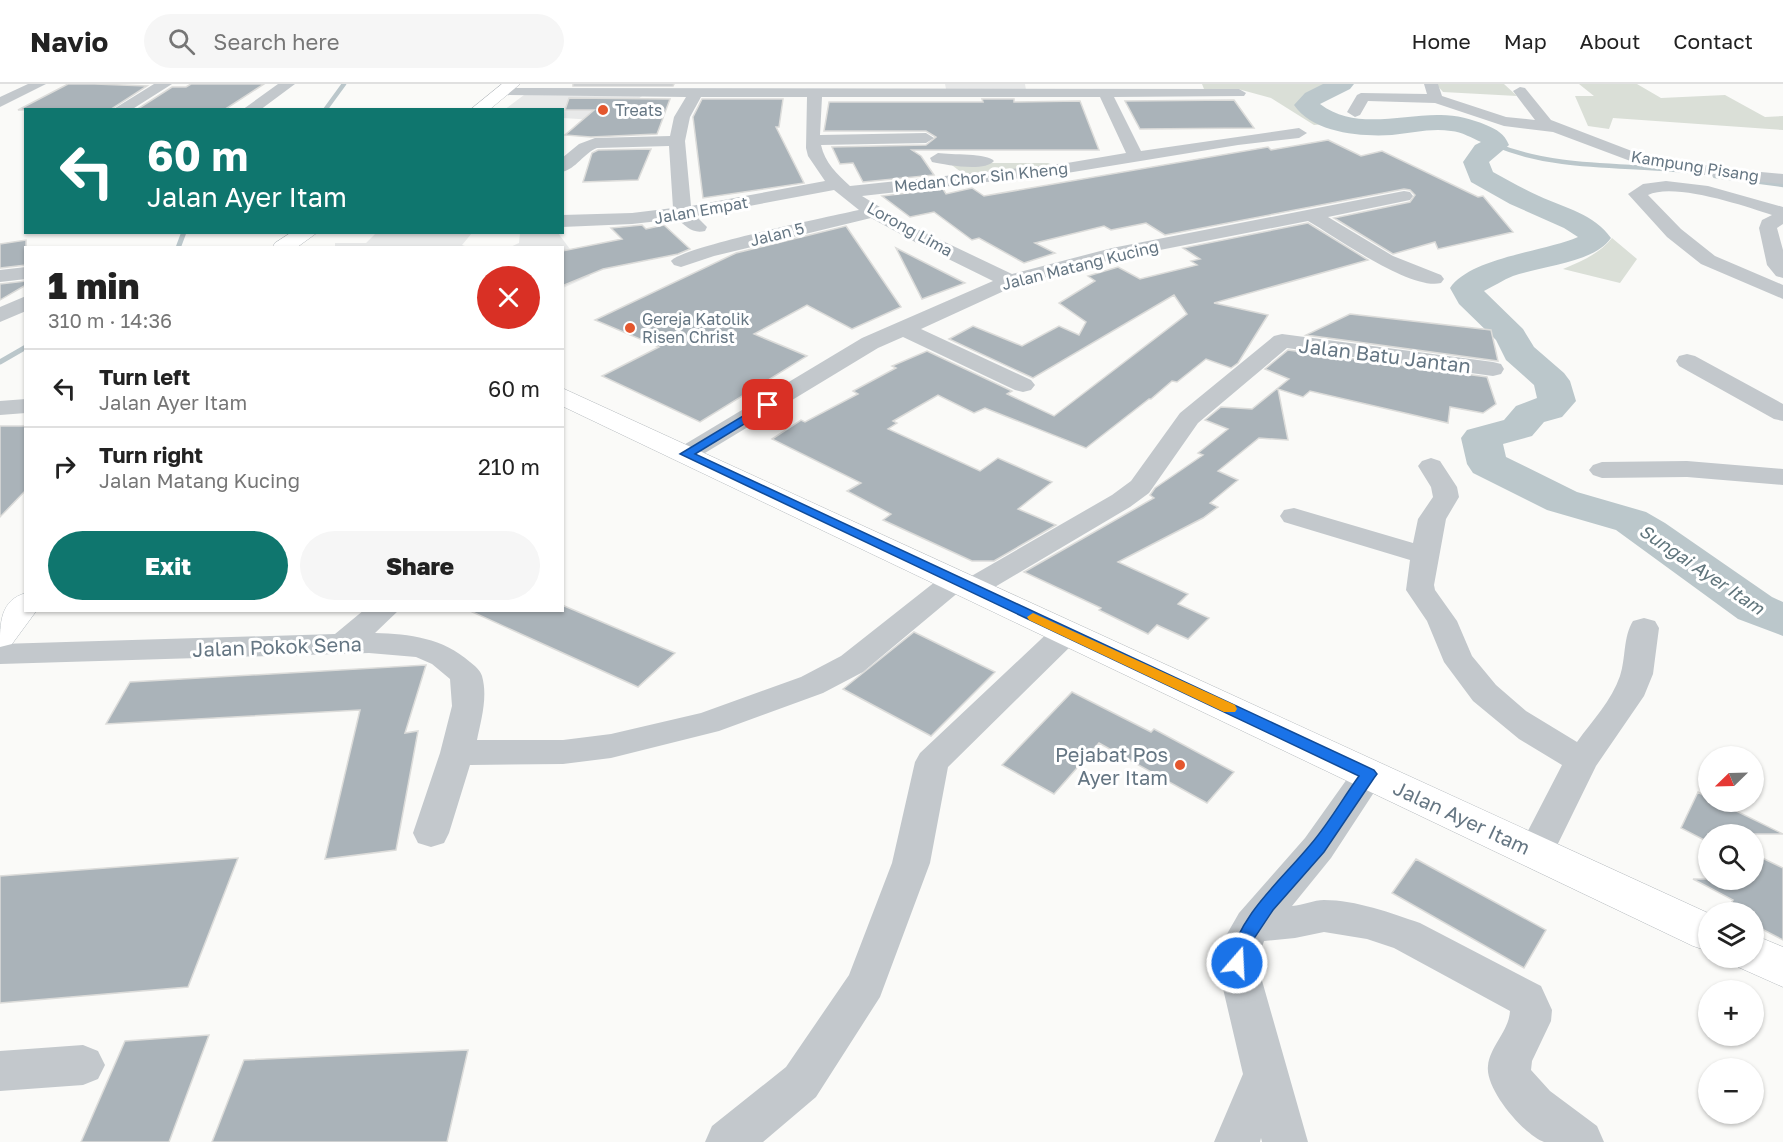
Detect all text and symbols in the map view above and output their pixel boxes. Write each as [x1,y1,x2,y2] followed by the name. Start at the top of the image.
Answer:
[144,14,564,68] search box
[30,25,108,58] text: Navio
[165,25,198,58] icon: search
[213,28,339,55] text: Search here
[1411,28,1471,54] text: Home
[1504,28,1547,54] text: Map
[1580,28,1640,54] text: About
[1673,28,1753,54] text: Contact
[615,100,663,120] place label: Treats
[596,103,610,117] marker: Treats
[147,130,248,180] text: 60 m
[48,132,126,210] icon: left
[1630,146,1760,186] street label: Kampung Pisang
[893,158,1069,196] street label: Medan Chor Sin Kheng
[147,181,347,213] text: Jalan Ayer Itam
[653,192,749,228] street label: Jalan Empat
[864,197,956,261] street label: Lorong Lima
[748,218,806,250] street label: Jalan 5
[1000,236,1160,294] street label: Jalan Matang Kucing
[48,264,139,307] text: 1 min
[477,266,540,329] button: close
[48,308,172,332] text: 310 m · 14:36
[642,309,749,347] place label: Gereja Katolik Risen Christ
[623,321,637,335] marker: Gereja Katolik Risen Christ
[1298,333,1472,377] street label: Jalan Batu Jantan
[99,363,190,390] text: Turn left
[48,372,81,405] icon: left
[488,375,540,402] text: 60 m
[742,379,793,430] pin
[751,388,784,421] icon: arrive
[99,390,247,414] text: Jalan Ayer Itam
[99,441,203,468] text: Turn right
[48,450,81,483] icon: right
[478,453,540,480] text: 210 m
[99,468,300,492] text: Jalan Matang Kucing
[1635,519,1769,619] water label: Sungai Ayer Itam
[48,531,288,600] button: Exit
[300,531,540,600] button: Share
[192,631,362,661] street label: Jalan Pokok Sena
[1055,742,1168,789] place label: Pejabat Pos Ayer Itam
[1698,746,1764,812] north arrow
[1698,746,1764,1124] map controls
[1173,758,1187,772] marker: Pejabat Pos Ayer Itam
[1390,775,1534,859] street label: Jalan Ayer Itam
[1698,824,1764,890] button: search
[1698,902,1764,968] button: layers
[1205,931,1269,995] position arrow
[1698,980,1764,1046] button: +
[1698,1058,1764,1124] button: −

